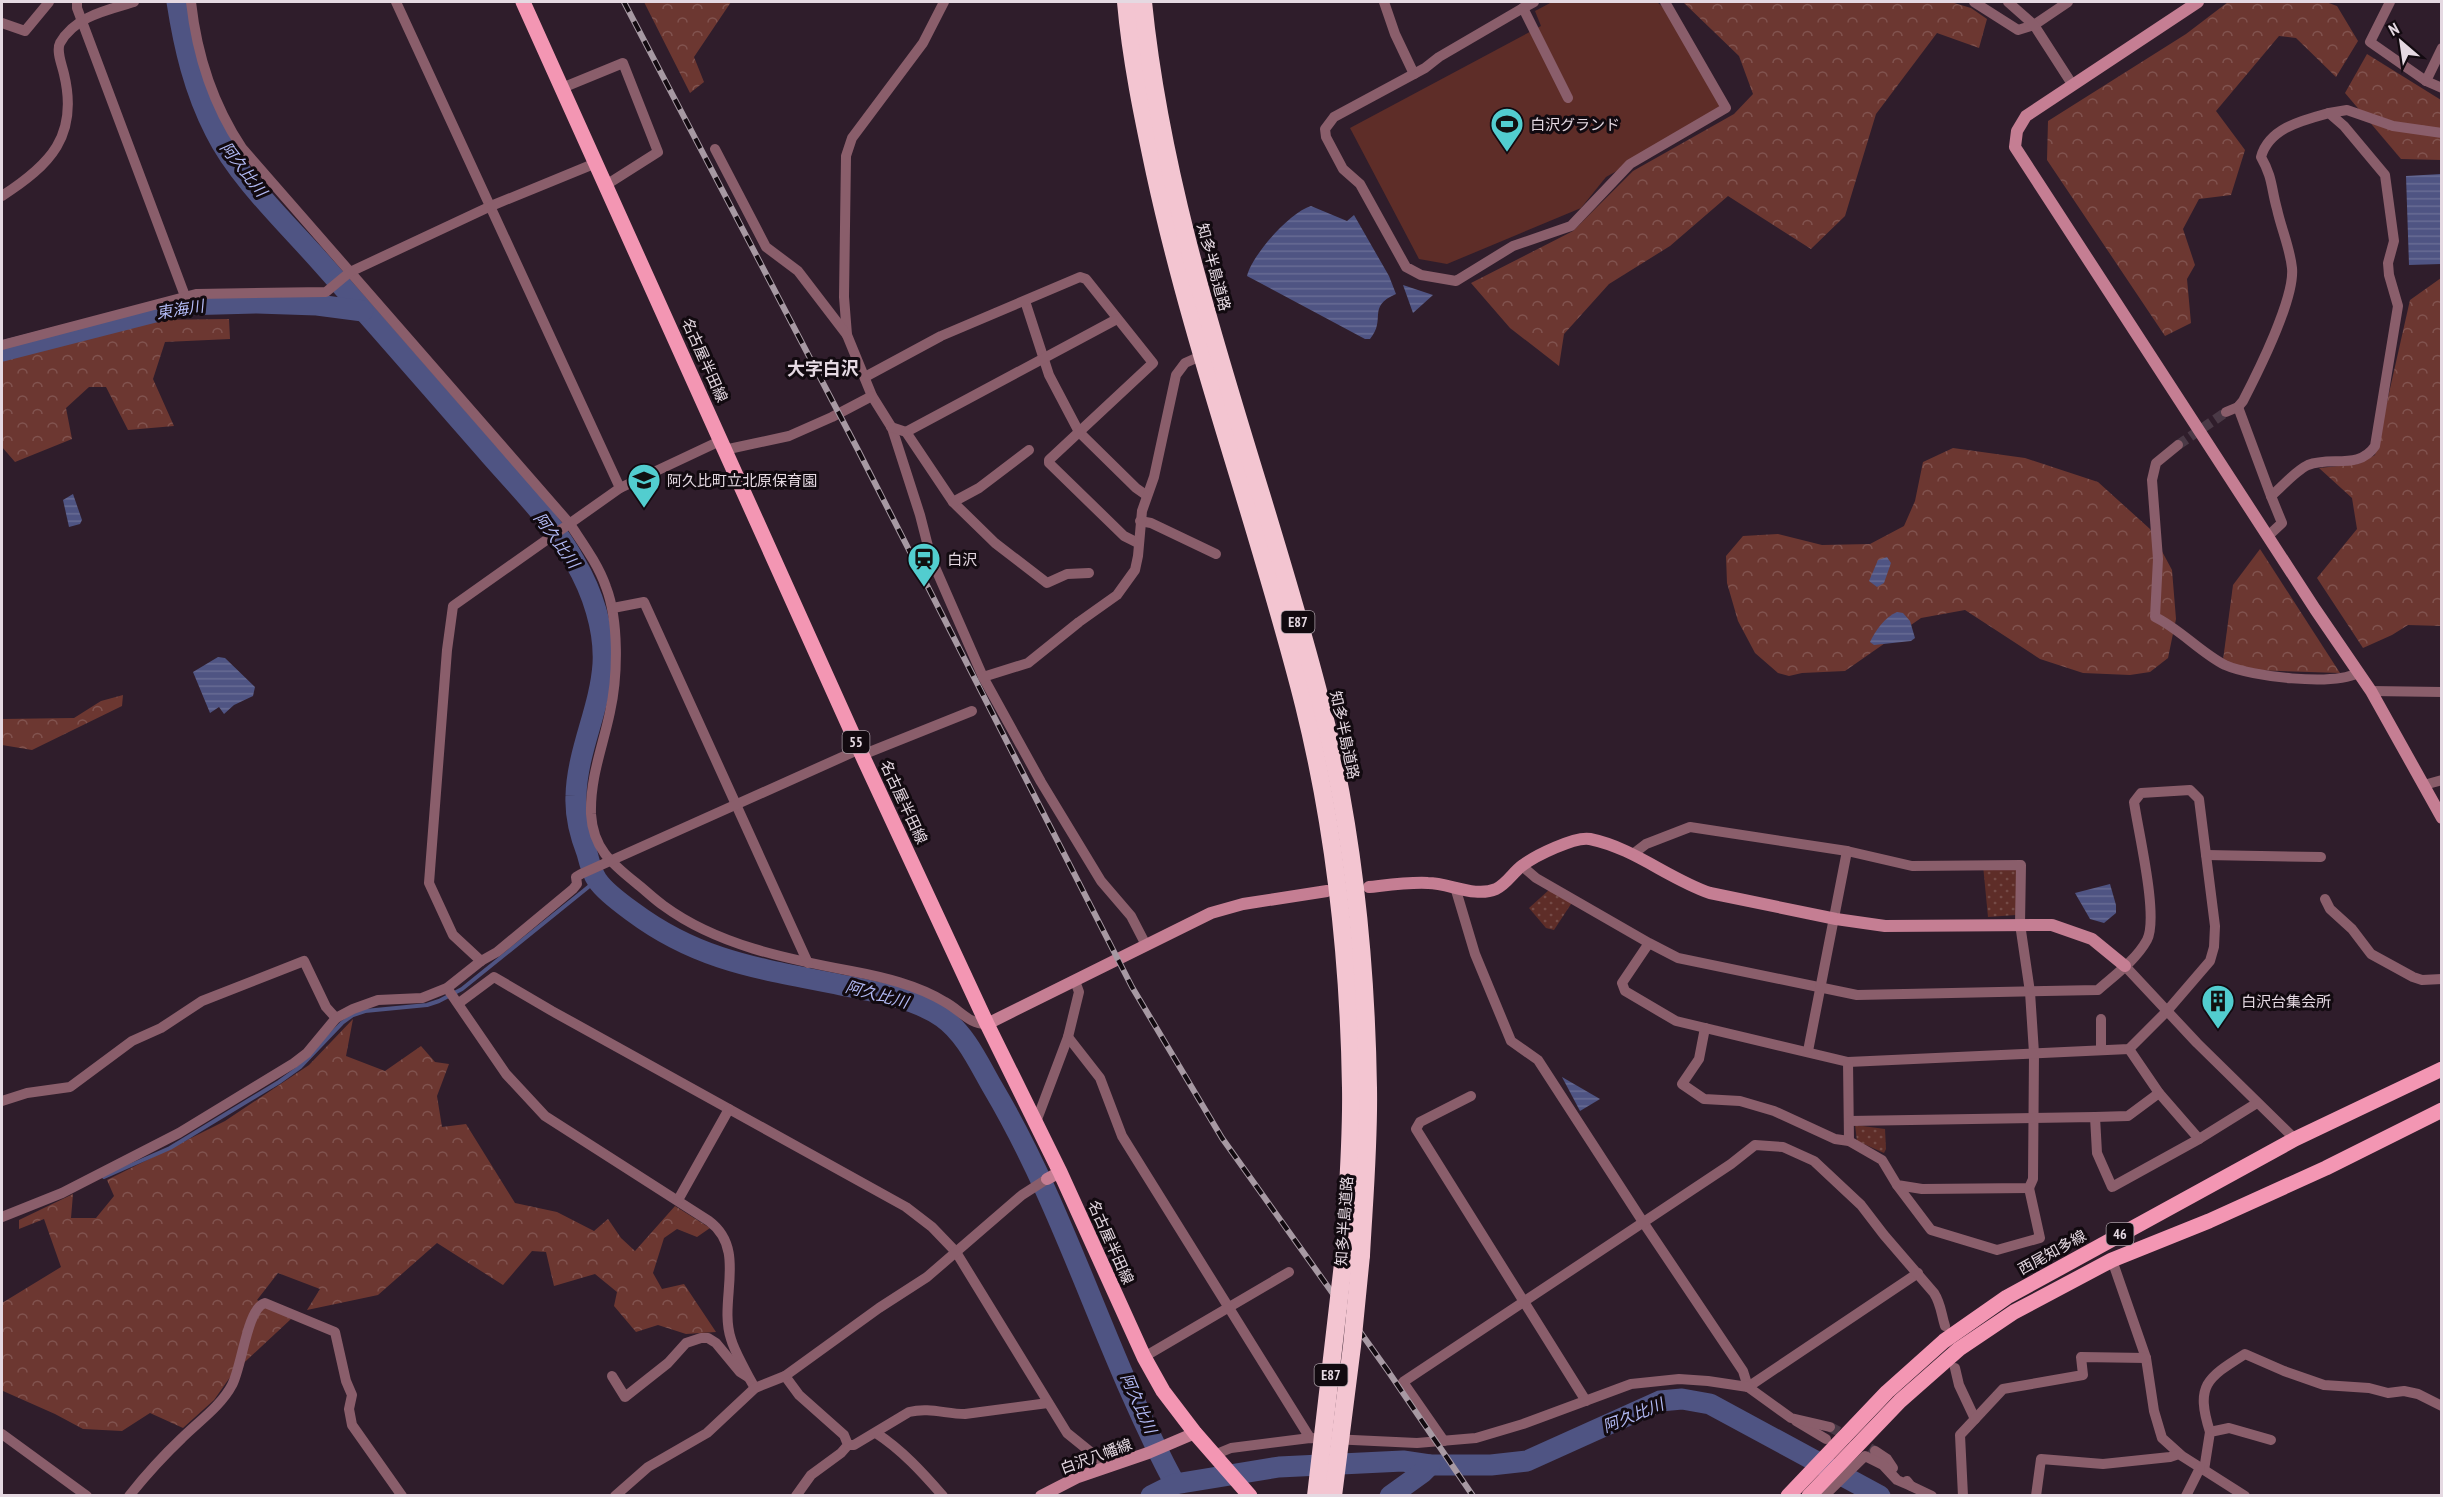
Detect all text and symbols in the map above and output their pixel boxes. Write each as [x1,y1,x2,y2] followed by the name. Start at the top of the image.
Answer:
[2371,12,2431,72] north arrow
[2385,18,2402,40] text: N
[1489,106,1525,153] sports icon: 白沢グランド
[1530,115,1620,134] place label: 白沢グランド
[216,138,273,202] water label: 阿久比川
[1193,221,1235,313] street label: 知多半島道路
[155,295,207,323] water label: 東海川
[678,315,732,405] street label: 名古屋半田線
[787,357,859,380] district label: 大字白沢
[626,462,662,509] school or university icon: 阿久比町立北原保育園
[667,471,817,490] place label: 阿久比町立北原保育園
[530,508,585,573] water label: 阿久比川
[906,541,942,588] station icon: 白沢
[947,550,977,569] place label: 白沢
[1282,611,1314,633] road number: E87
[1326,689,1364,781] street label: 知多半島道路
[842,731,870,753] road number: 55
[876,757,932,847] street label: 名古屋半田線
[843,976,912,1012] water label: 阿久比川
[2200,983,2236,1030] building icon: 白沢台集会所
[2241,992,2331,1011] place label: 白沢台集会所
[1331,1175,1357,1267] street label: 知多半島道路
[1084,1197,1138,1287] street label: 名古屋半田線
[2106,1223,2134,1245] road number: 46
[2015,1226,2089,1278] street label: 西尾知多線
[1314,1364,1348,1386] road number: E87
[1117,1370,1162,1438] water label: 阿久比川
[1600,1393,1668,1436] water label: 阿久比川
[1058,1434,1134,1478] street label: 白沢八幡線

